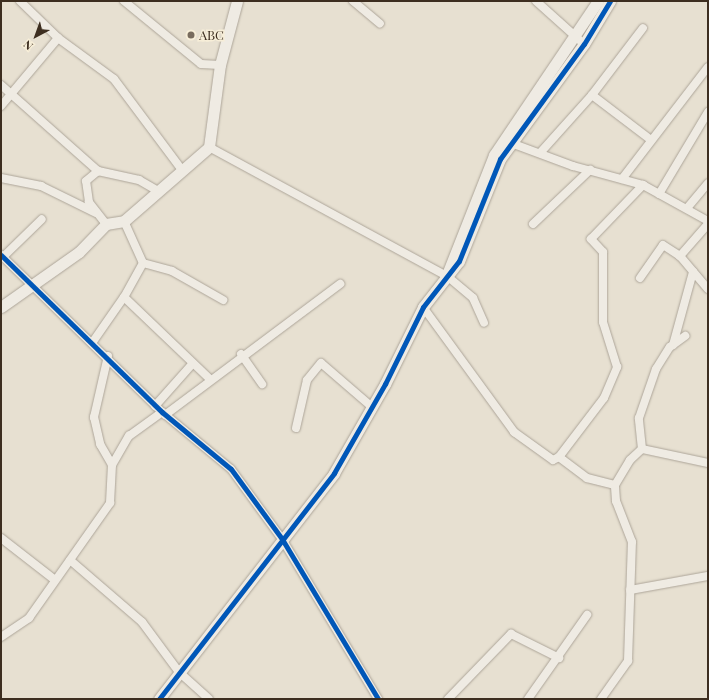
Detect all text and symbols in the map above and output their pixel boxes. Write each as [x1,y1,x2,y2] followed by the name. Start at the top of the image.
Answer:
[16,16,56,56] north arrow
[199,27,224,43] place label: ABC
[186,30,196,40] marker: ABC
[20,37,36,54] text: N

